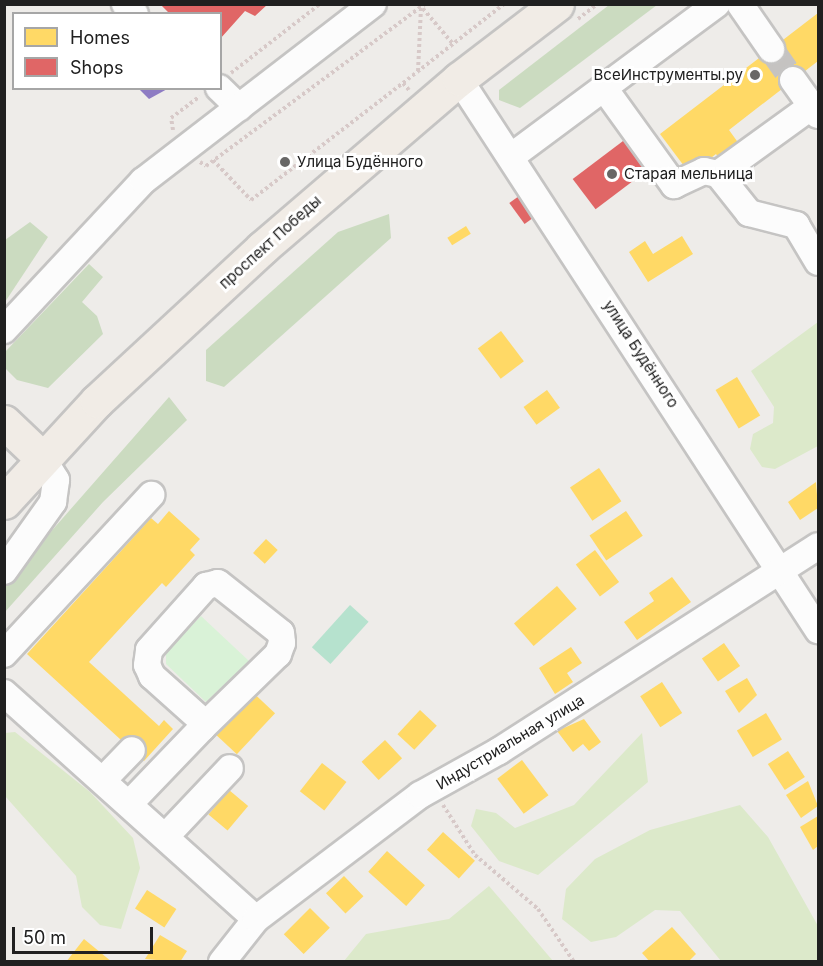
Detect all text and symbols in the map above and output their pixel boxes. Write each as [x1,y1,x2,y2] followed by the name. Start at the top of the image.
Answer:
[12,12,222,90] legend
[70,27,130,48] text: Homes
[70,57,124,78] text: Shops
[594,66,743,84] place label: ВсеИнструменты.ру
[748,68,762,82] marker: ВсеИнструменты.ру
[297,153,423,171] place label: Улица Будённого
[278,155,292,169] marker: Улица Будённого
[624,165,753,183] place label: Старая мельница
[605,167,619,181] marker: Старая мельница
[215,192,325,292] street label: проспект Победы
[600,297,682,411] street label: улица Будённого
[433,691,587,793] street label: Индустриальная улица
[15,915,156,953] scale bar
[23,927,66,948] text: 50 m

